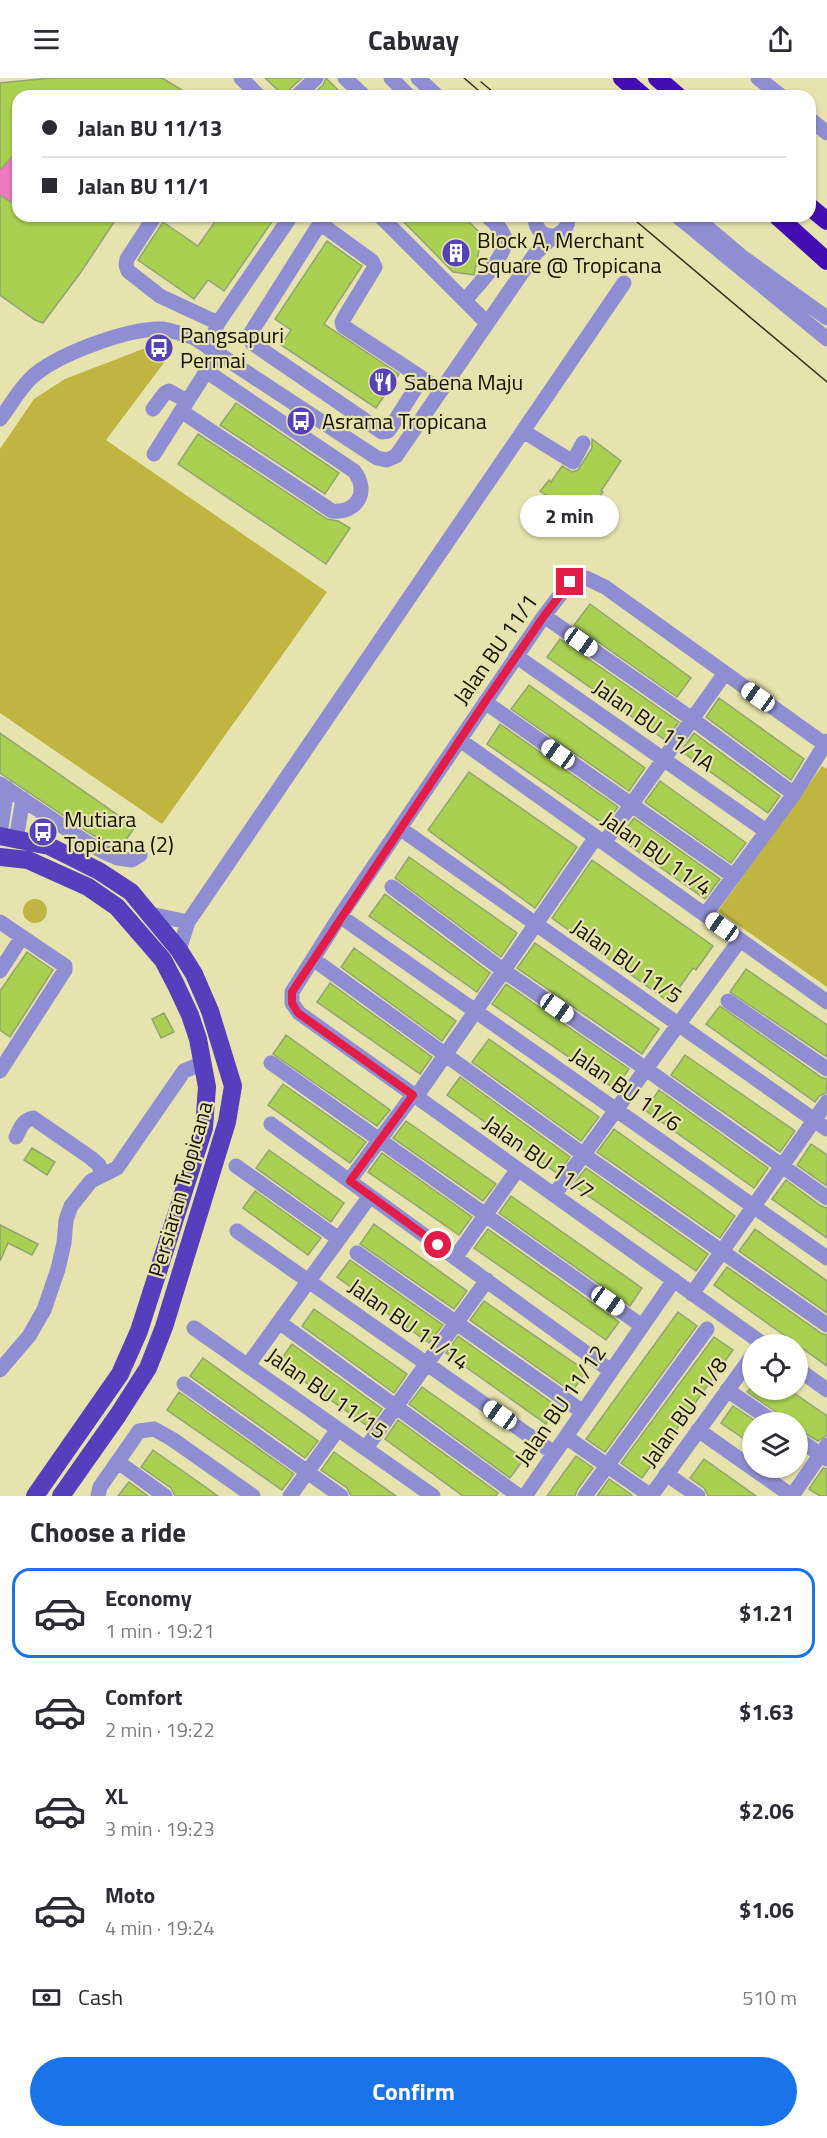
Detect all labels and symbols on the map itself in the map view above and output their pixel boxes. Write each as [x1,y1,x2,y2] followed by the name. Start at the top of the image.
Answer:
[477,223,661,282] place label: Block A, Merchant Square @ Tropicana
[440,237,472,269] building icon: Block A, Merchant Square @ Tropicana
[180,318,284,377] place label: Pangsapuri Permai
[143,332,175,364] bus stop icon: Pangsapuri Permai
[404,365,523,399] place label: Sabena Maju
[367,366,399,398] restaurant icon: Sabena Maju
[322,404,487,438] place label: Asrama Tropicana
[285,405,317,437] bus stop icon: Asrama Tropicana
[520,495,620,537] callout: 2 min
[556,568,583,595] route end
[444,587,546,711] street label: Jalan BU 11/1
[561,624,601,660] car
[586,670,722,780] street label: Jalan BU 11/1A
[738,679,778,715] car
[538,736,578,772] car
[64,802,174,861] place label: Mutiara Topicana (2)
[595,802,719,904] street label: Jalan BU 11/4
[27,816,59,848] bus stop icon: Mutiara Topicana (2)
[702,909,742,945] car
[565,910,689,1012] street label: Jalan BU 11/5
[537,990,577,1026] car
[564,1038,688,1140] street label: Jalan BU 11/6
[139,1097,221,1281] street label: Persiaran Tropicana
[477,1106,601,1208] street label: Jalan BU 11/7
[424,1231,451,1258] route start
[341,1270,477,1378] street label: Jalan BU 11/14
[588,1283,628,1319] car
[506,1337,614,1473] street label: Jalan BU 11/12
[259,1339,395,1447] street label: Jalan BU 11/15
[632,1350,736,1474] street label: Jalan BU 11/8
[480,1397,520,1433] car

